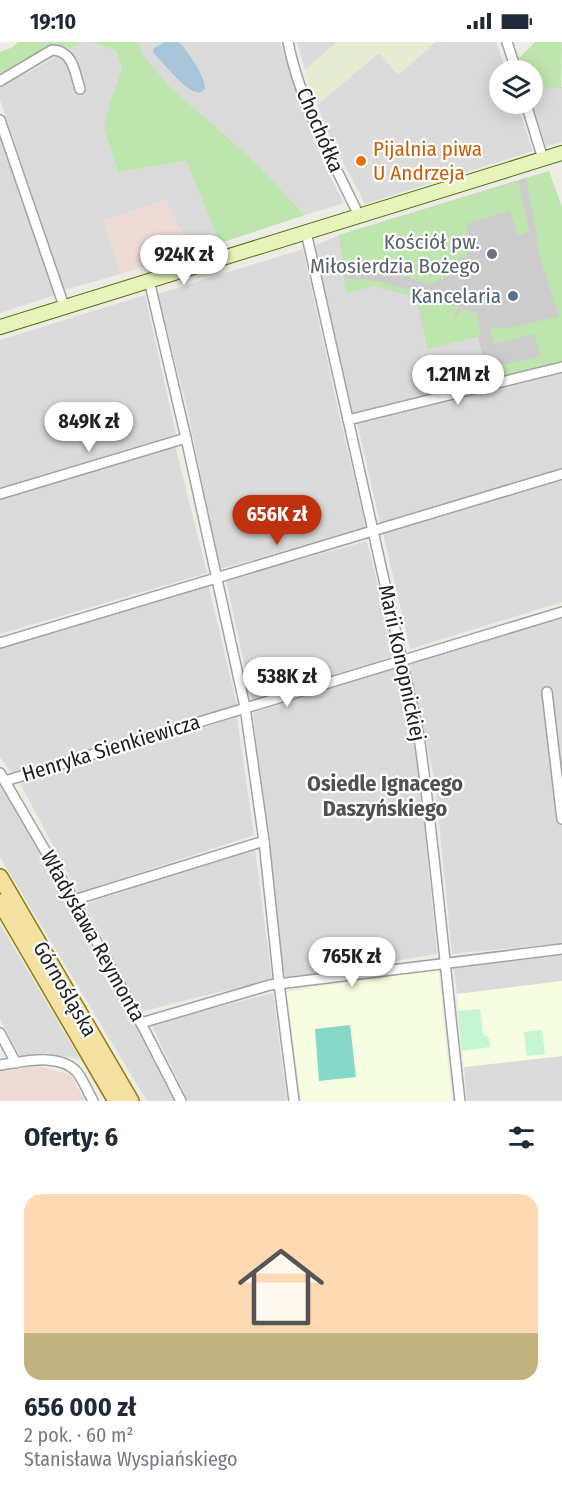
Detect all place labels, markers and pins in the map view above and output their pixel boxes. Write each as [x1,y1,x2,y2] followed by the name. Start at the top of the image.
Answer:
[373,136,482,186] place label: Pijalnia piwa U Andrzeja
[354,154,368,168] marker: Pijalnia piwa U Andrzeja
[310,229,480,279] place label: Kościół pw. Miłosierdzia Bożego
[129,235,239,286] pin: 924K zł
[485,247,499,261] marker: Kościół pw. Miłosierdzia Bożego
[411,283,501,309] place label: Kancelaria
[506,289,520,303] marker: Kancelaria
[396,355,520,406] pin: 1.21M zł
[34,402,144,453] pin: 849K zł
[222,495,332,546] pin: 656K zł
[232,657,342,708] pin: 538K zł
[297,937,407,988] pin: 765K zł

